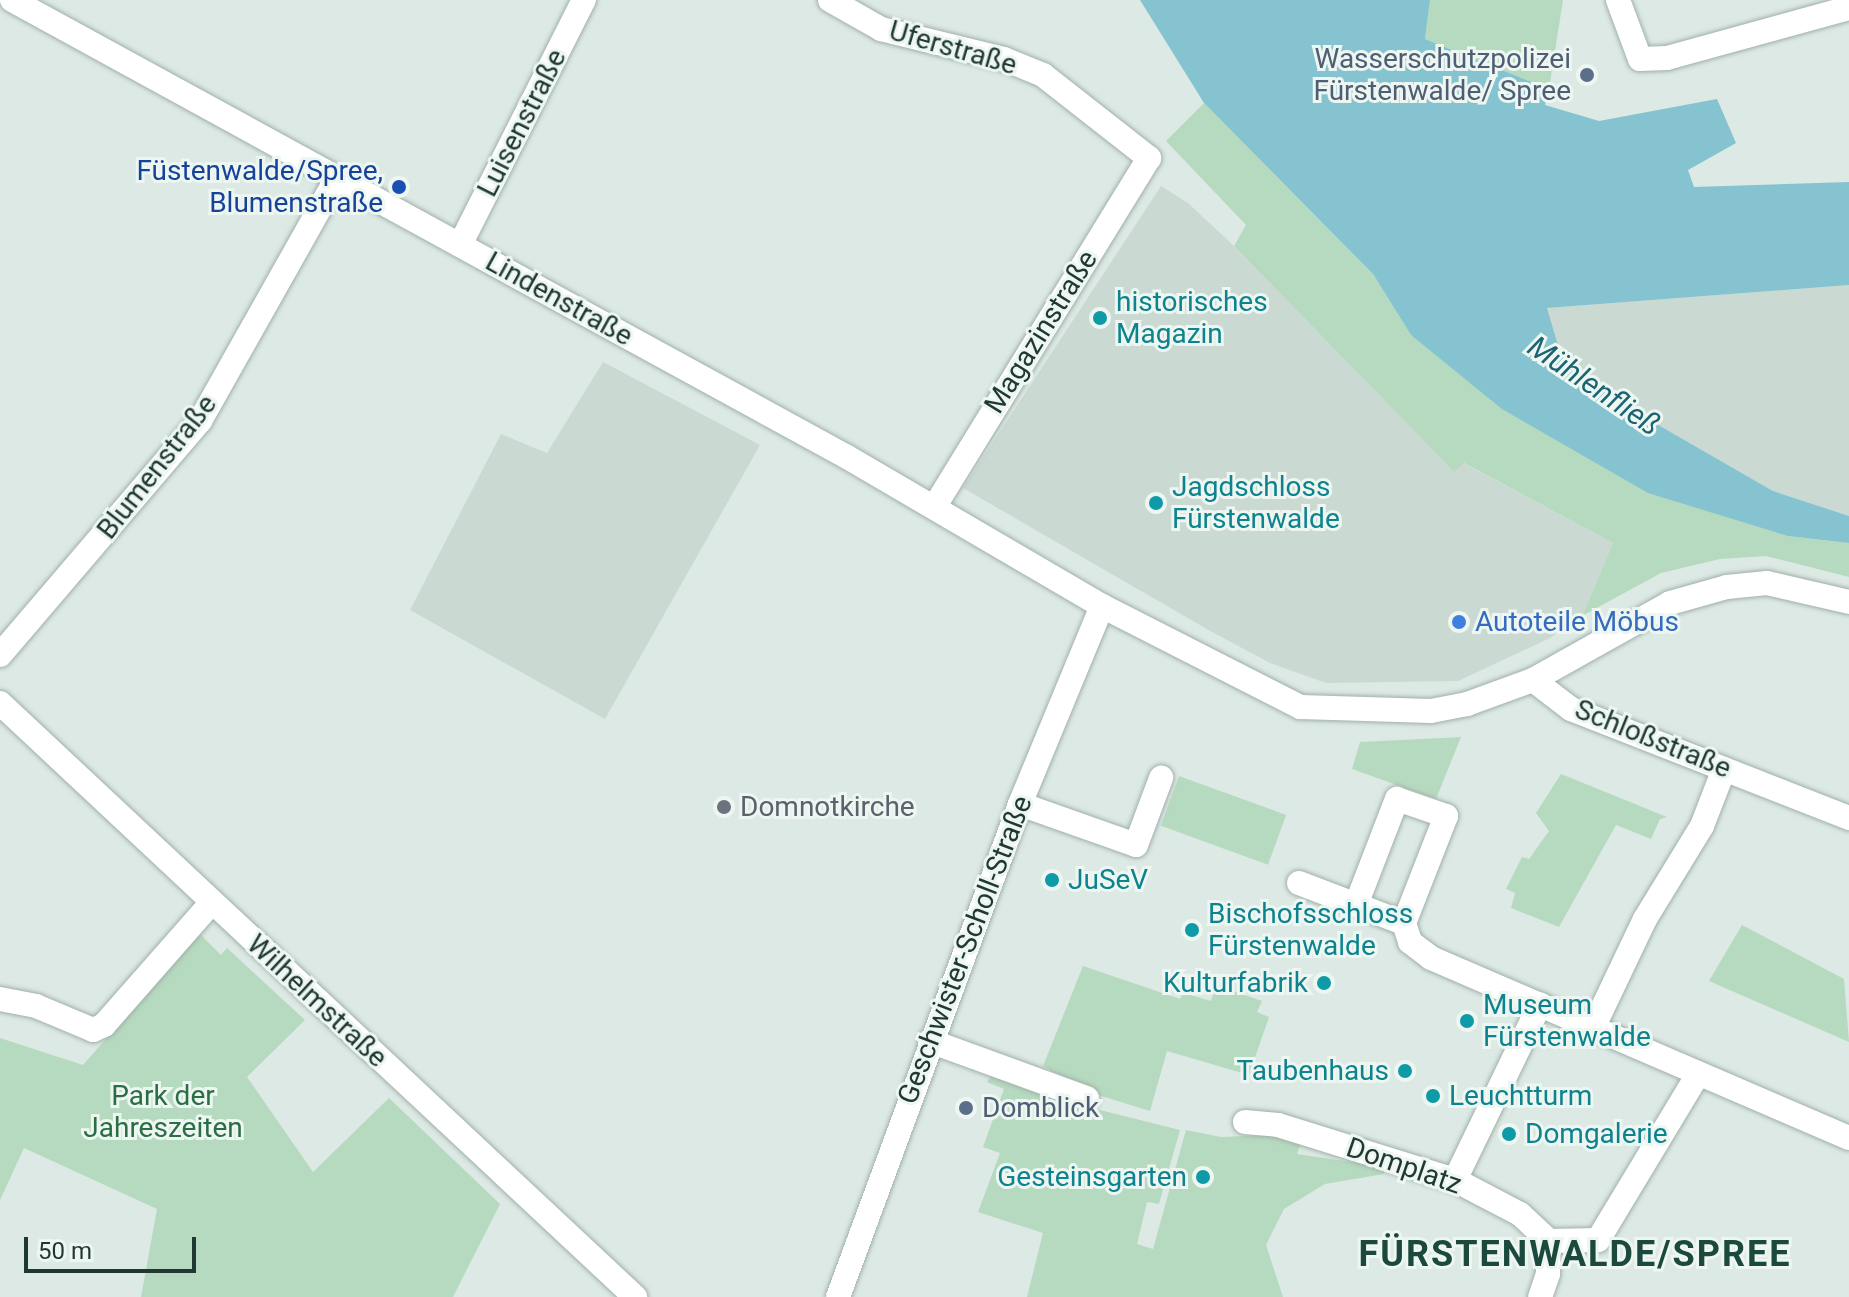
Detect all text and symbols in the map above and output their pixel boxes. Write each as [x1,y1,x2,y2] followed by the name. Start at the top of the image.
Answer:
[885,14,1021,82] street label: Uferstraße
[1313,42,1571,108] place label: Wasserschutzpolizei Fürstenwalde/ Spree
[471,44,573,202] street label: Luisenstraße
[1578,66,1596,84] marker: Wasserschutzpolizei Fürstenwalde/ Spree
[136,154,383,220] place label: Füstenwalde/Spree, Blumenstraße
[390,178,408,196] marker: Füstenwalde/Spree, Blumenstraße
[977,244,1105,420] street label: Magazinstraße
[480,245,638,353] street label: Lindenstraße
[1116,285,1268,351] place label: historisches Magazin
[1091,309,1109,327] marker: historisches Magazin
[1521,328,1667,444] water label: Mühlenfließ
[90,388,224,546] street label: Blumenstraße
[1172,470,1340,536] place label: Jagdschloss Fürstenwalde
[1147,494,1165,512] marker: Jagdschloss Fürstenwalde
[1475,605,1679,639] place label: Autoteile Möbus
[1450,613,1468,631] marker: Autoteile Möbus
[1570,692,1736,786] street label: Schloßstraße
[740,790,915,824] place label: Domnotkirche
[891,791,1039,1109] street label: Geschwister-Scholl-Straße
[715,798,733,816] marker: Domnotkirche
[1068,863,1148,897] place label: JuSeV
[1043,871,1061,889] marker: JuSeV
[1208,897,1413,963] place label: Bischofsschloss Fürstenwalde
[1183,921,1201,939] marker: Bischofsschloss Fürstenwalde
[240,928,394,1074] street label: Wilhelmstraße
[1163,966,1308,1000] place label: Kulturfabrik
[1315,974,1333,992] marker: Kulturfabrik
[1483,988,1651,1054] place label: Museum Fürstenwalde
[1458,1012,1476,1030] marker: Museum Fürstenwalde
[1237,1054,1389,1088] place label: Taubenhaus
[1396,1062,1414,1080] marker: Taubenhaus
[83,1079,243,1145] park label: Park der Jahreszeiten
[1449,1079,1592,1113] place label: Leuchtturm
[1424,1087,1442,1105] marker: Leuchtturm
[982,1091,1099,1125] place label: Domblick
[957,1099,975,1117] marker: Domblick
[1525,1117,1668,1151] place label: Domgalerie
[1500,1125,1518,1143] marker: Domgalerie
[1342,1131,1466,1201] street label: Domplatz
[997,1160,1187,1194] place label: Gesteinsgarten
[1194,1168,1212,1186] marker: Gesteinsgarten
[28,1221,200,1271] scale bar
[1358,1233,1792,1277] district label: FÜRSTENWALDE/SPREE
[38,1237,92,1265] text: 50 m

